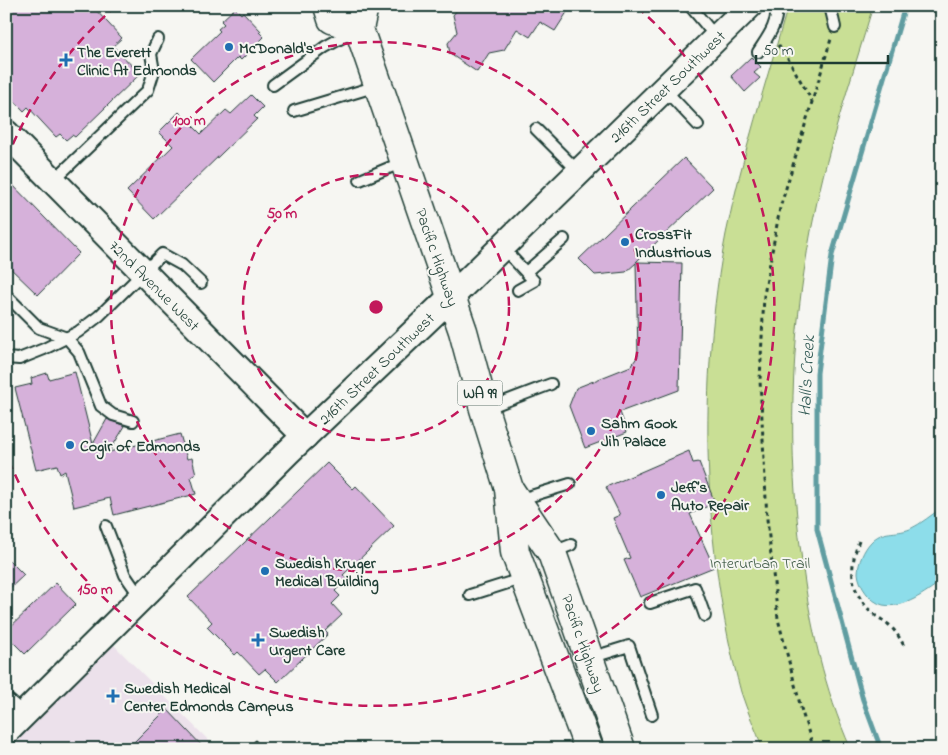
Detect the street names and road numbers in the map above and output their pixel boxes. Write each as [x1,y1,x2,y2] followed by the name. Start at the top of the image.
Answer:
[605,25,732,149] street label: 216th Street Southwest
[408,205,464,310] street label: Pacific Highway
[103,235,205,338] street label: 72nd Avenue West
[314,307,441,431] street label: 216th Street Southwest
[458,380,502,406] road number: WA 99
[554,591,610,696] street label: Pacific Highway

